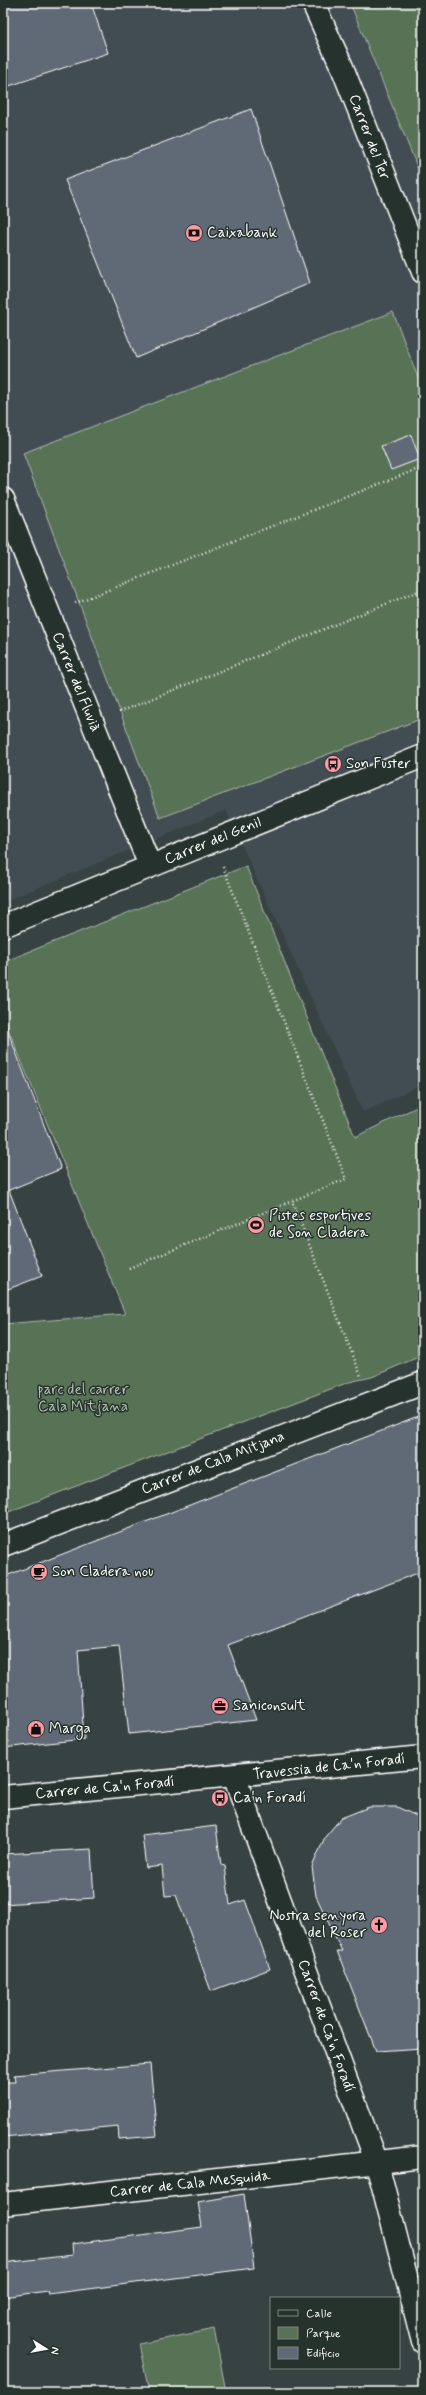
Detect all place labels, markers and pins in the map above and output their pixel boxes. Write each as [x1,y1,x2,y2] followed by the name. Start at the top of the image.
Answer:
[184,223,204,243] bank icon: Caixabank
[207,223,278,243] place label: Caixabank
[323,754,343,774] bus stop icon: Son Fuster
[346,754,411,774] place label: Son Fuster
[269,1206,371,1243] place label: Pistes esportives de Son Cladera
[246,1215,266,1235] sports icon: Pistes esportives de Son Cladera
[29,1562,49,1582] cafe icon: Son Cladera nou
[52,1562,153,1582] place label: Son Cladera nou
[210,1696,230,1716] office icon: Saniconsult
[233,1696,306,1716] place label: Saniconsult
[26,1719,46,1739] shop icon: Marga
[49,1719,91,1740] place label: Marga
[210,1788,230,1808] bus stop icon: Ca'n Foradí
[233,1788,306,1808] place label: Ca'n Foradí
[270,1906,367,1943] place label: Nostra senyora del Roser
[369,1915,389,1935] church icon: Nostra senyora del Roser

